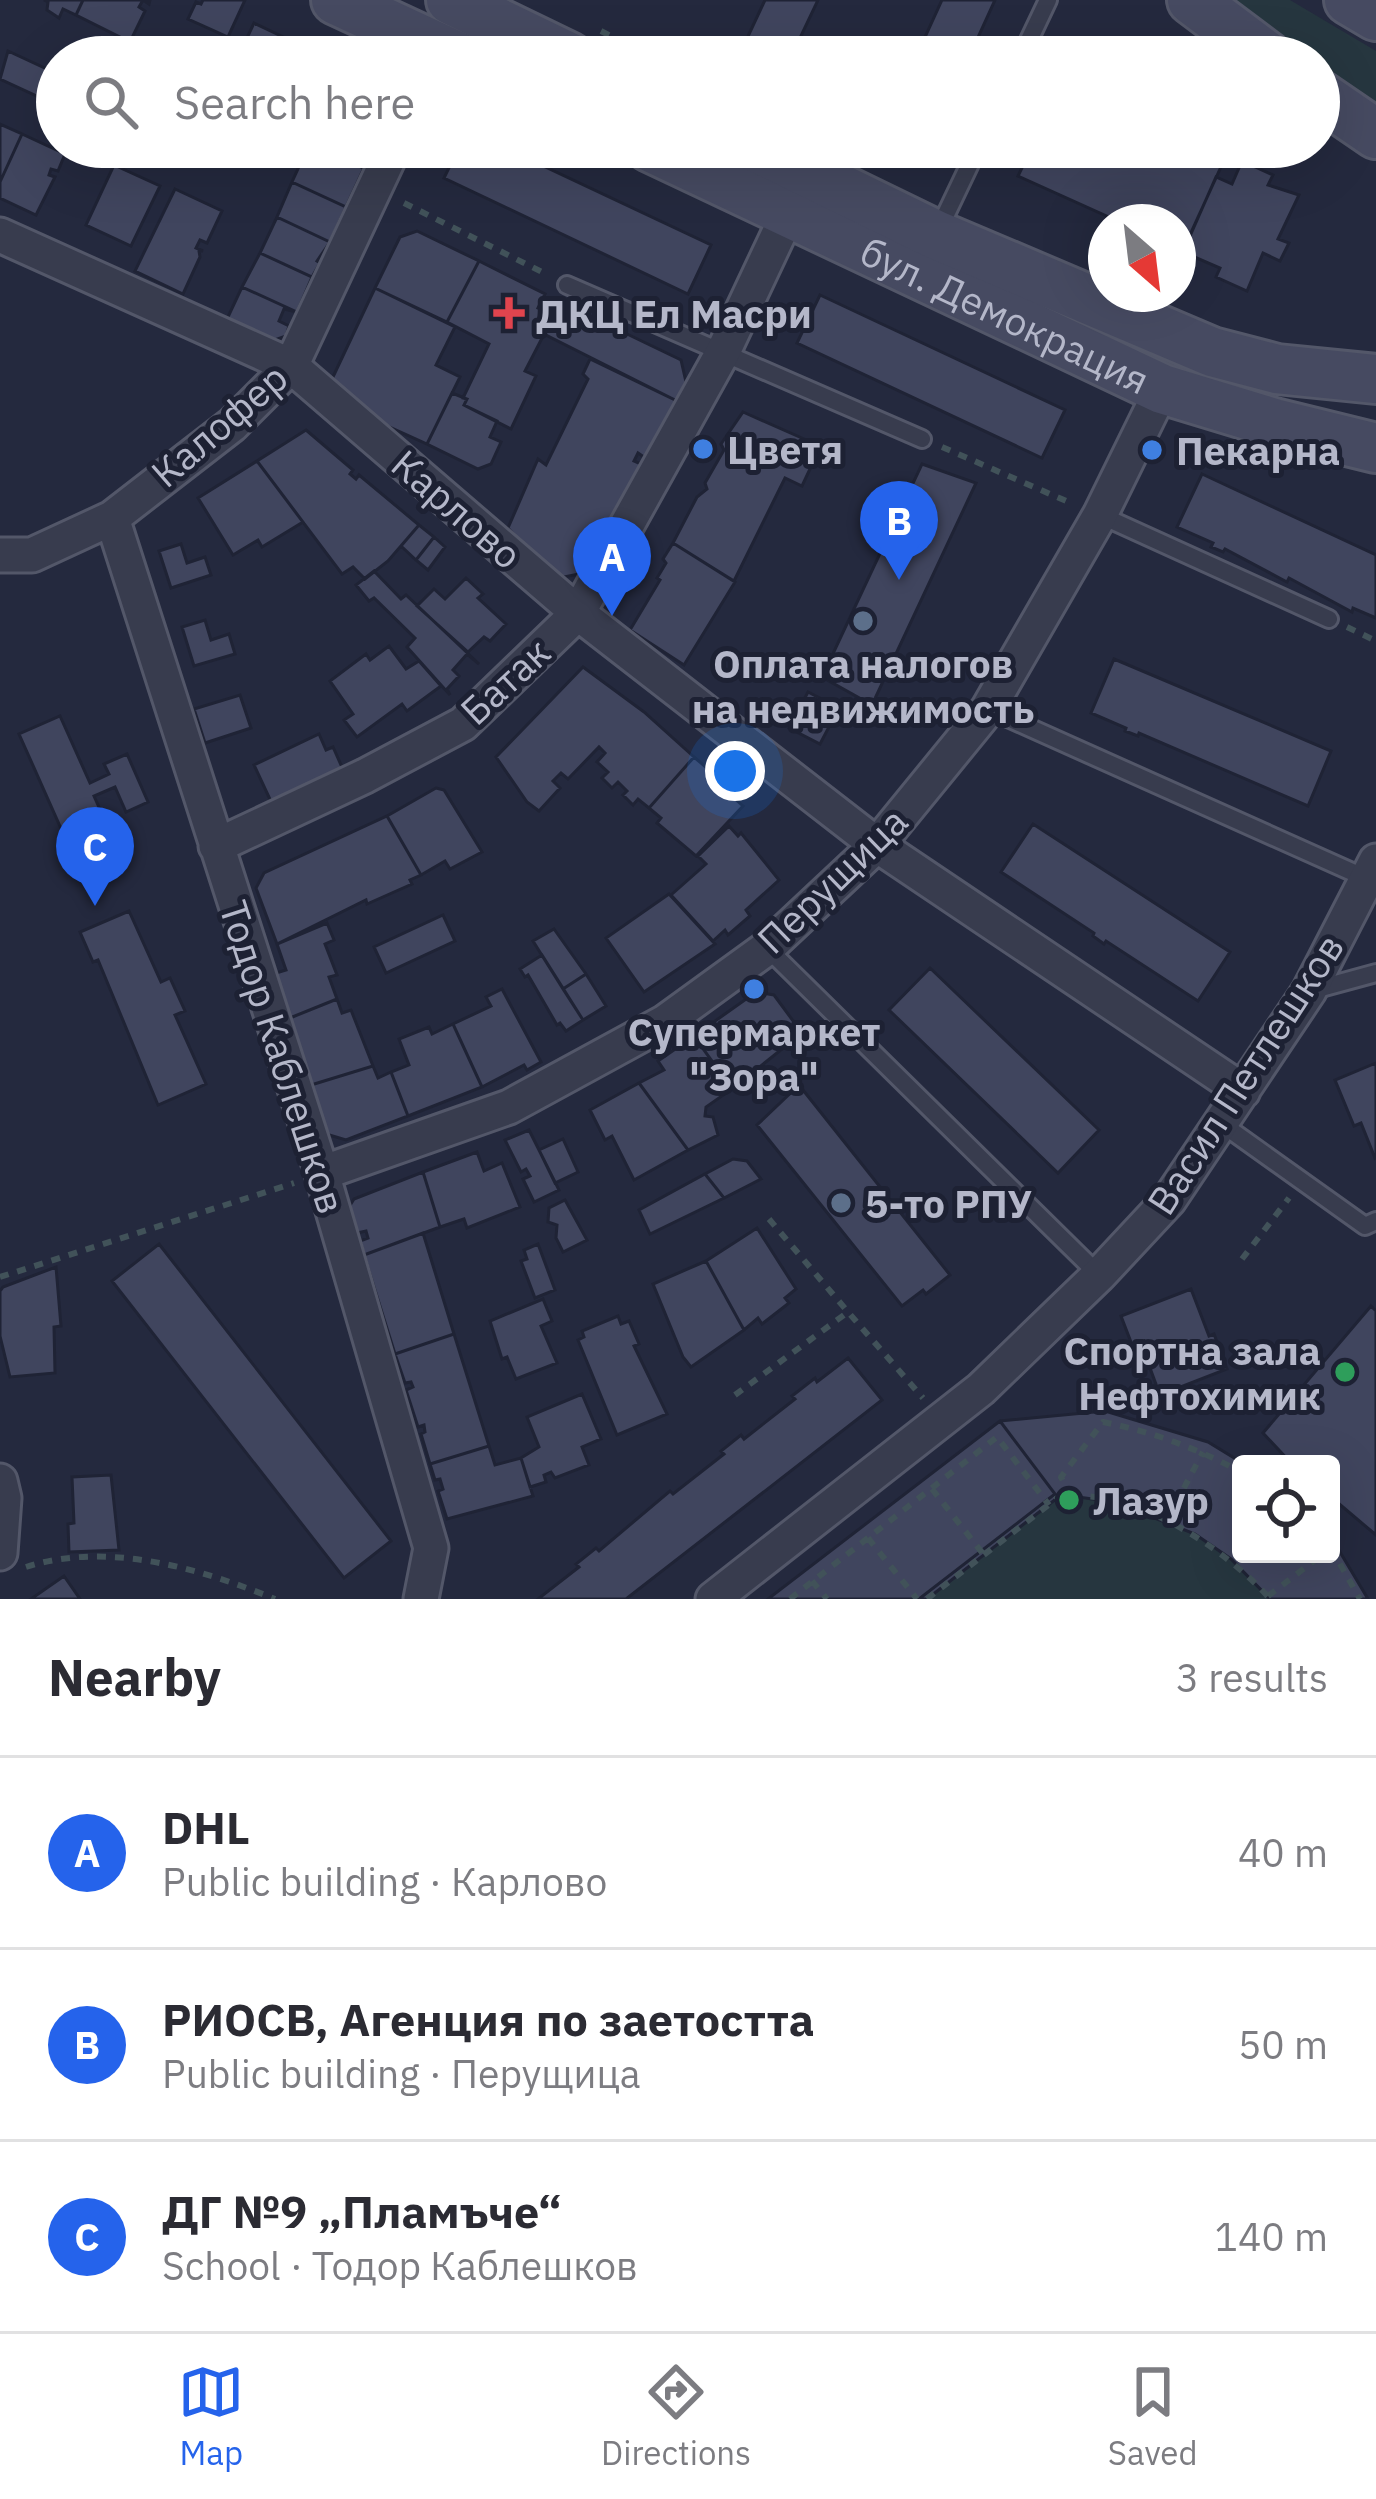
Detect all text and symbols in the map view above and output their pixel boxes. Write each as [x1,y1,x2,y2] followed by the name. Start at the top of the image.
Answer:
[36,36,1340,168] search box
[78,69,144,135] icon: search
[174,73,415,131] text: Search here
[1088,204,1196,312] north arrow
[853,225,1158,405] street label: бул. Демокрация
[536,288,812,339] place label: ДКЦ Ел Масри
[493,297,525,329] marker: ДКЦ Ел Масри
[140,352,298,498] street label: Калофер
[727,424,843,475] place label: Цветя
[1176,425,1340,476] place label: Пекарна
[690,436,716,462] marker: Цветя
[1139,437,1165,463] marker: Пекарна
[381,438,533,580] street label: Карлово
[860,481,938,580] pin: B
[573,517,651,616] pin: A
[850,608,876,634] marker: Оплата налогов на недвижимость
[449,627,561,735] street label: Батак
[692,638,1034,734] place label: Оплата налогов на недвижимость
[705,741,765,801] your location
[746,796,918,964] street label: Перущица
[56,807,134,906] pin: C
[208,894,358,1220] street label: Тодор Каблешков
[1135,924,1355,1224] street label: Васил Петлешков
[741,976,767,1002] marker: Супермаркет "Зора"
[628,1006,880,1102] place label: Супермаркет "Зора"
[865,1178,1033,1229] place label: 5-то РПУ
[828,1190,854,1216] marker: 5-то РПУ
[1063,1325,1321,1421] place label: Спортна зала Нефтохимик
[1332,1359,1358,1385] marker: Спортна зала Нефтохимик
[1232,1455,1340,1563] map controls
[1232,1455,1340,1563] button: locate
[1093,1475,1209,1526] place label: Лазур
[1056,1487,1082,1513] marker: Лазур
[48,1644,221,1710] text: Nearby
[1176,1652,1328,1703] text: 3 results
[162,1798,250,1856] text: DHL
[74,1827,100,1878] text: A
[1238,1827,1328,1878] text: 40 m
[162,1856,607,1907] text: Public building · Карлово
[162,1990,814,2048] text: РИОСВ, Агенция по заетостта
[74,2019,100,2070] text: B
[1238,2019,1328,2070] text: 50 m
[162,2048,641,2099] text: Public building · Перущица
[162,2182,562,2240] text: ДГ №9 „Пламъче“
[74,2211,100,2262] text: C
[1215,2211,1328,2262] text: 140 m
[162,2240,638,2291] text: School · Тодор Каблешков
[178,2359,244,2474] tab: Map
[601,2359,751,2474] tab: Directions
[1108,2359,1198,2474] tab: Saved

